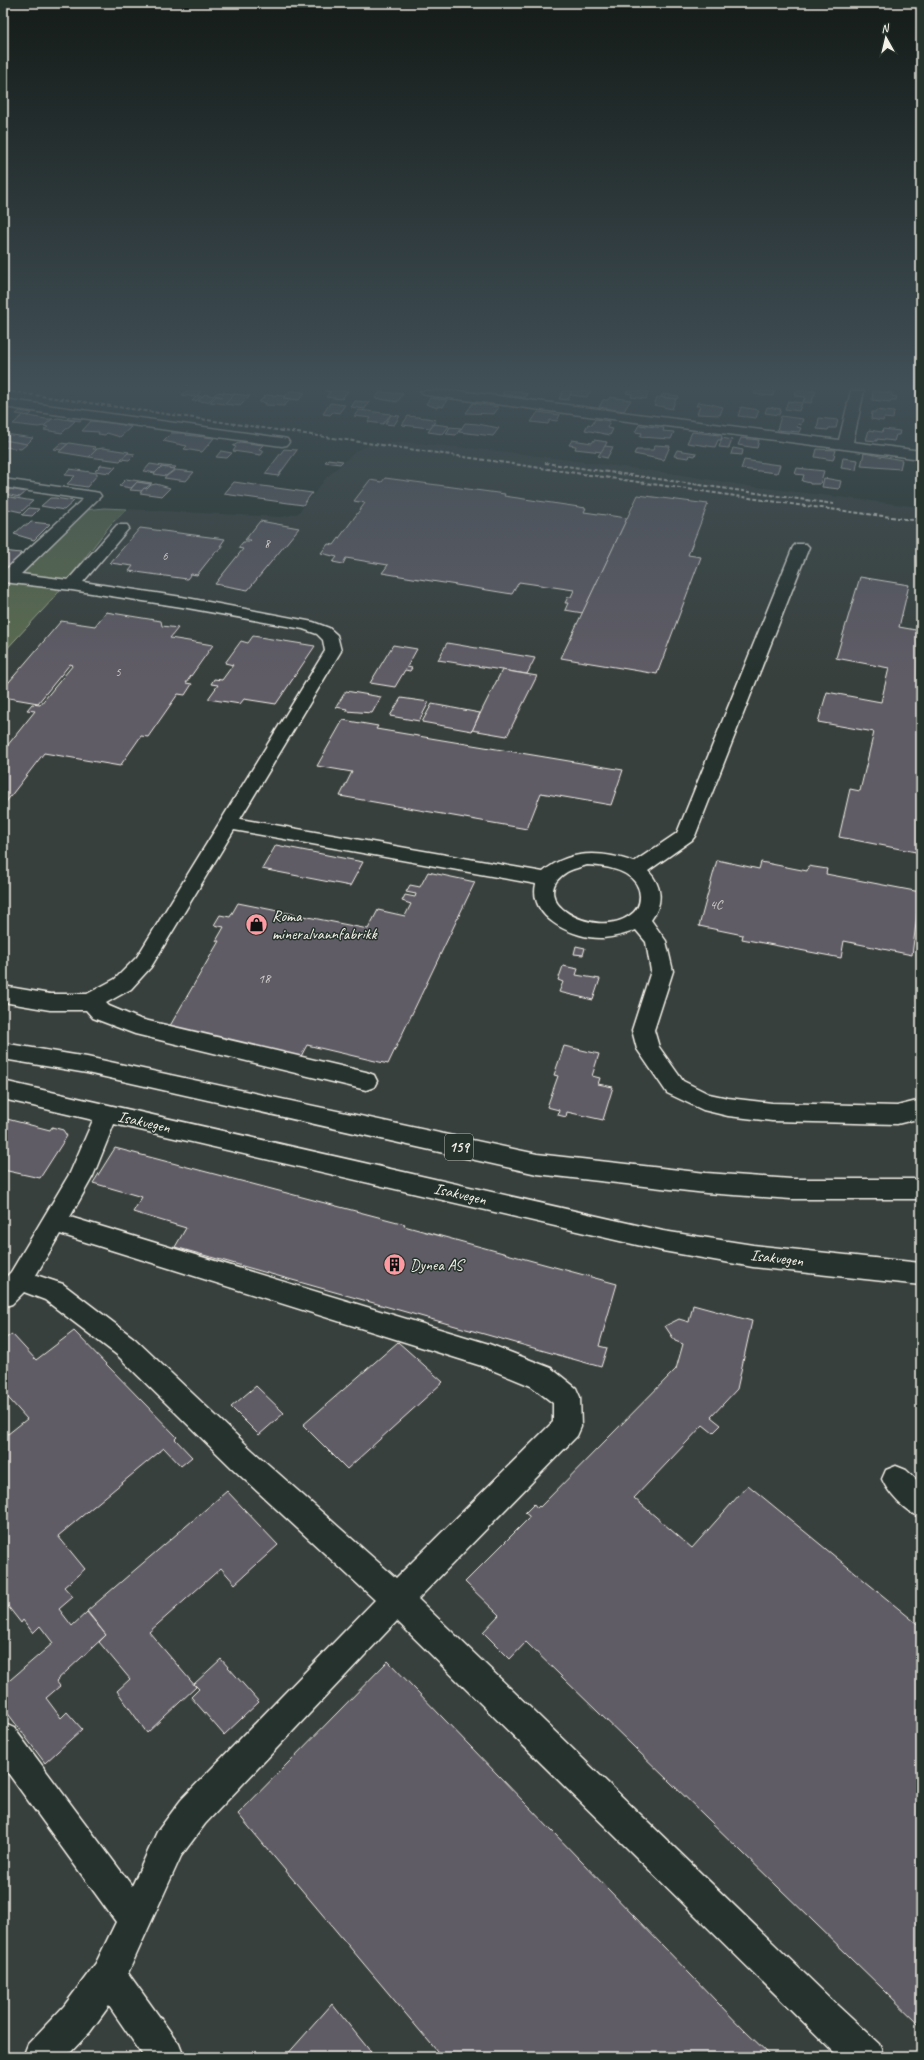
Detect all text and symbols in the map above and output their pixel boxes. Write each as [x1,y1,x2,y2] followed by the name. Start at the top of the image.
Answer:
[866,18,906,58] north arrow
[880,20,891,36] text: N
[264,536,271,552] house number: 8
[162,548,168,564] house number: 6
[115,664,121,680] house number: 5
[710,896,724,913] house number: 4C
[272,906,378,944] place label: Roma mineralvannfabrikk
[244,912,270,938] shop icon: Roma mineralvannfabrikk
[258,970,272,987] house number: 18
[116,1106,173,1138] street label: Isakvegen
[445,1134,473,1160] road number: 159
[432,1178,489,1210] street label: Isakvegen
[749,1245,805,1271] street label: Isakvegen
[382,1252,408,1278] building icon: Dynea AS
[410,1255,466,1275] place label: Dynea AS

